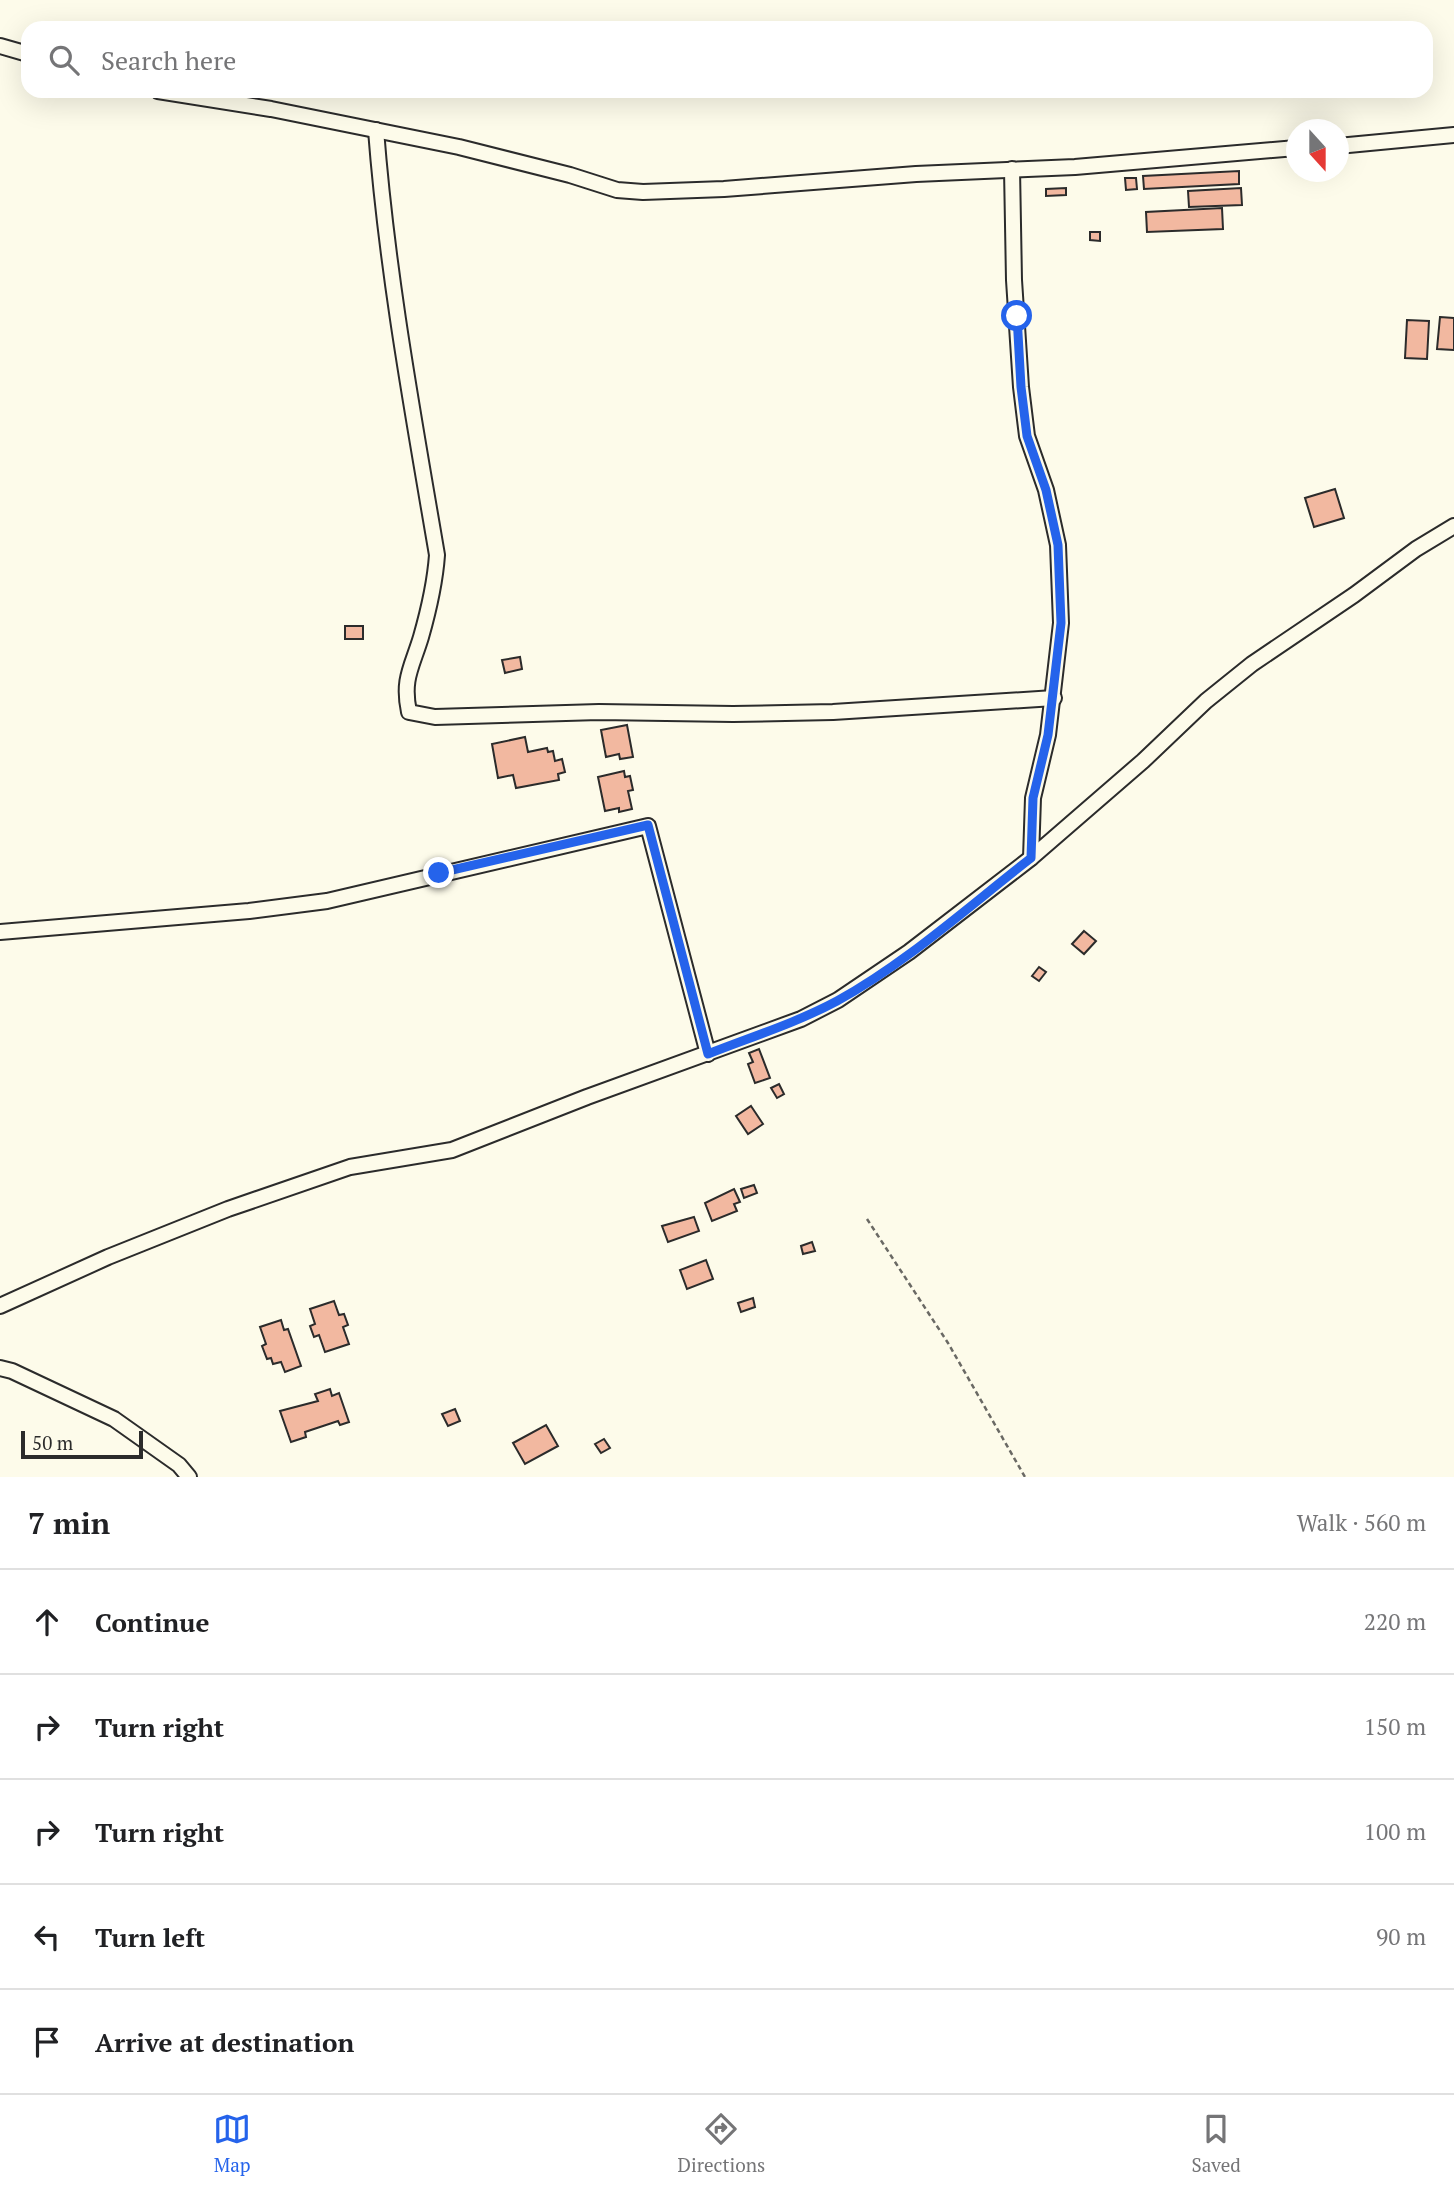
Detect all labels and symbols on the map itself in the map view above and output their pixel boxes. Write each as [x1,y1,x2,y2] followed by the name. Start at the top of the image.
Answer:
[1286,119,1349,182] north arrow
[1001,300,1032,331] route start
[423,857,454,888] route end
[21,1428,144,1460] scale bar

